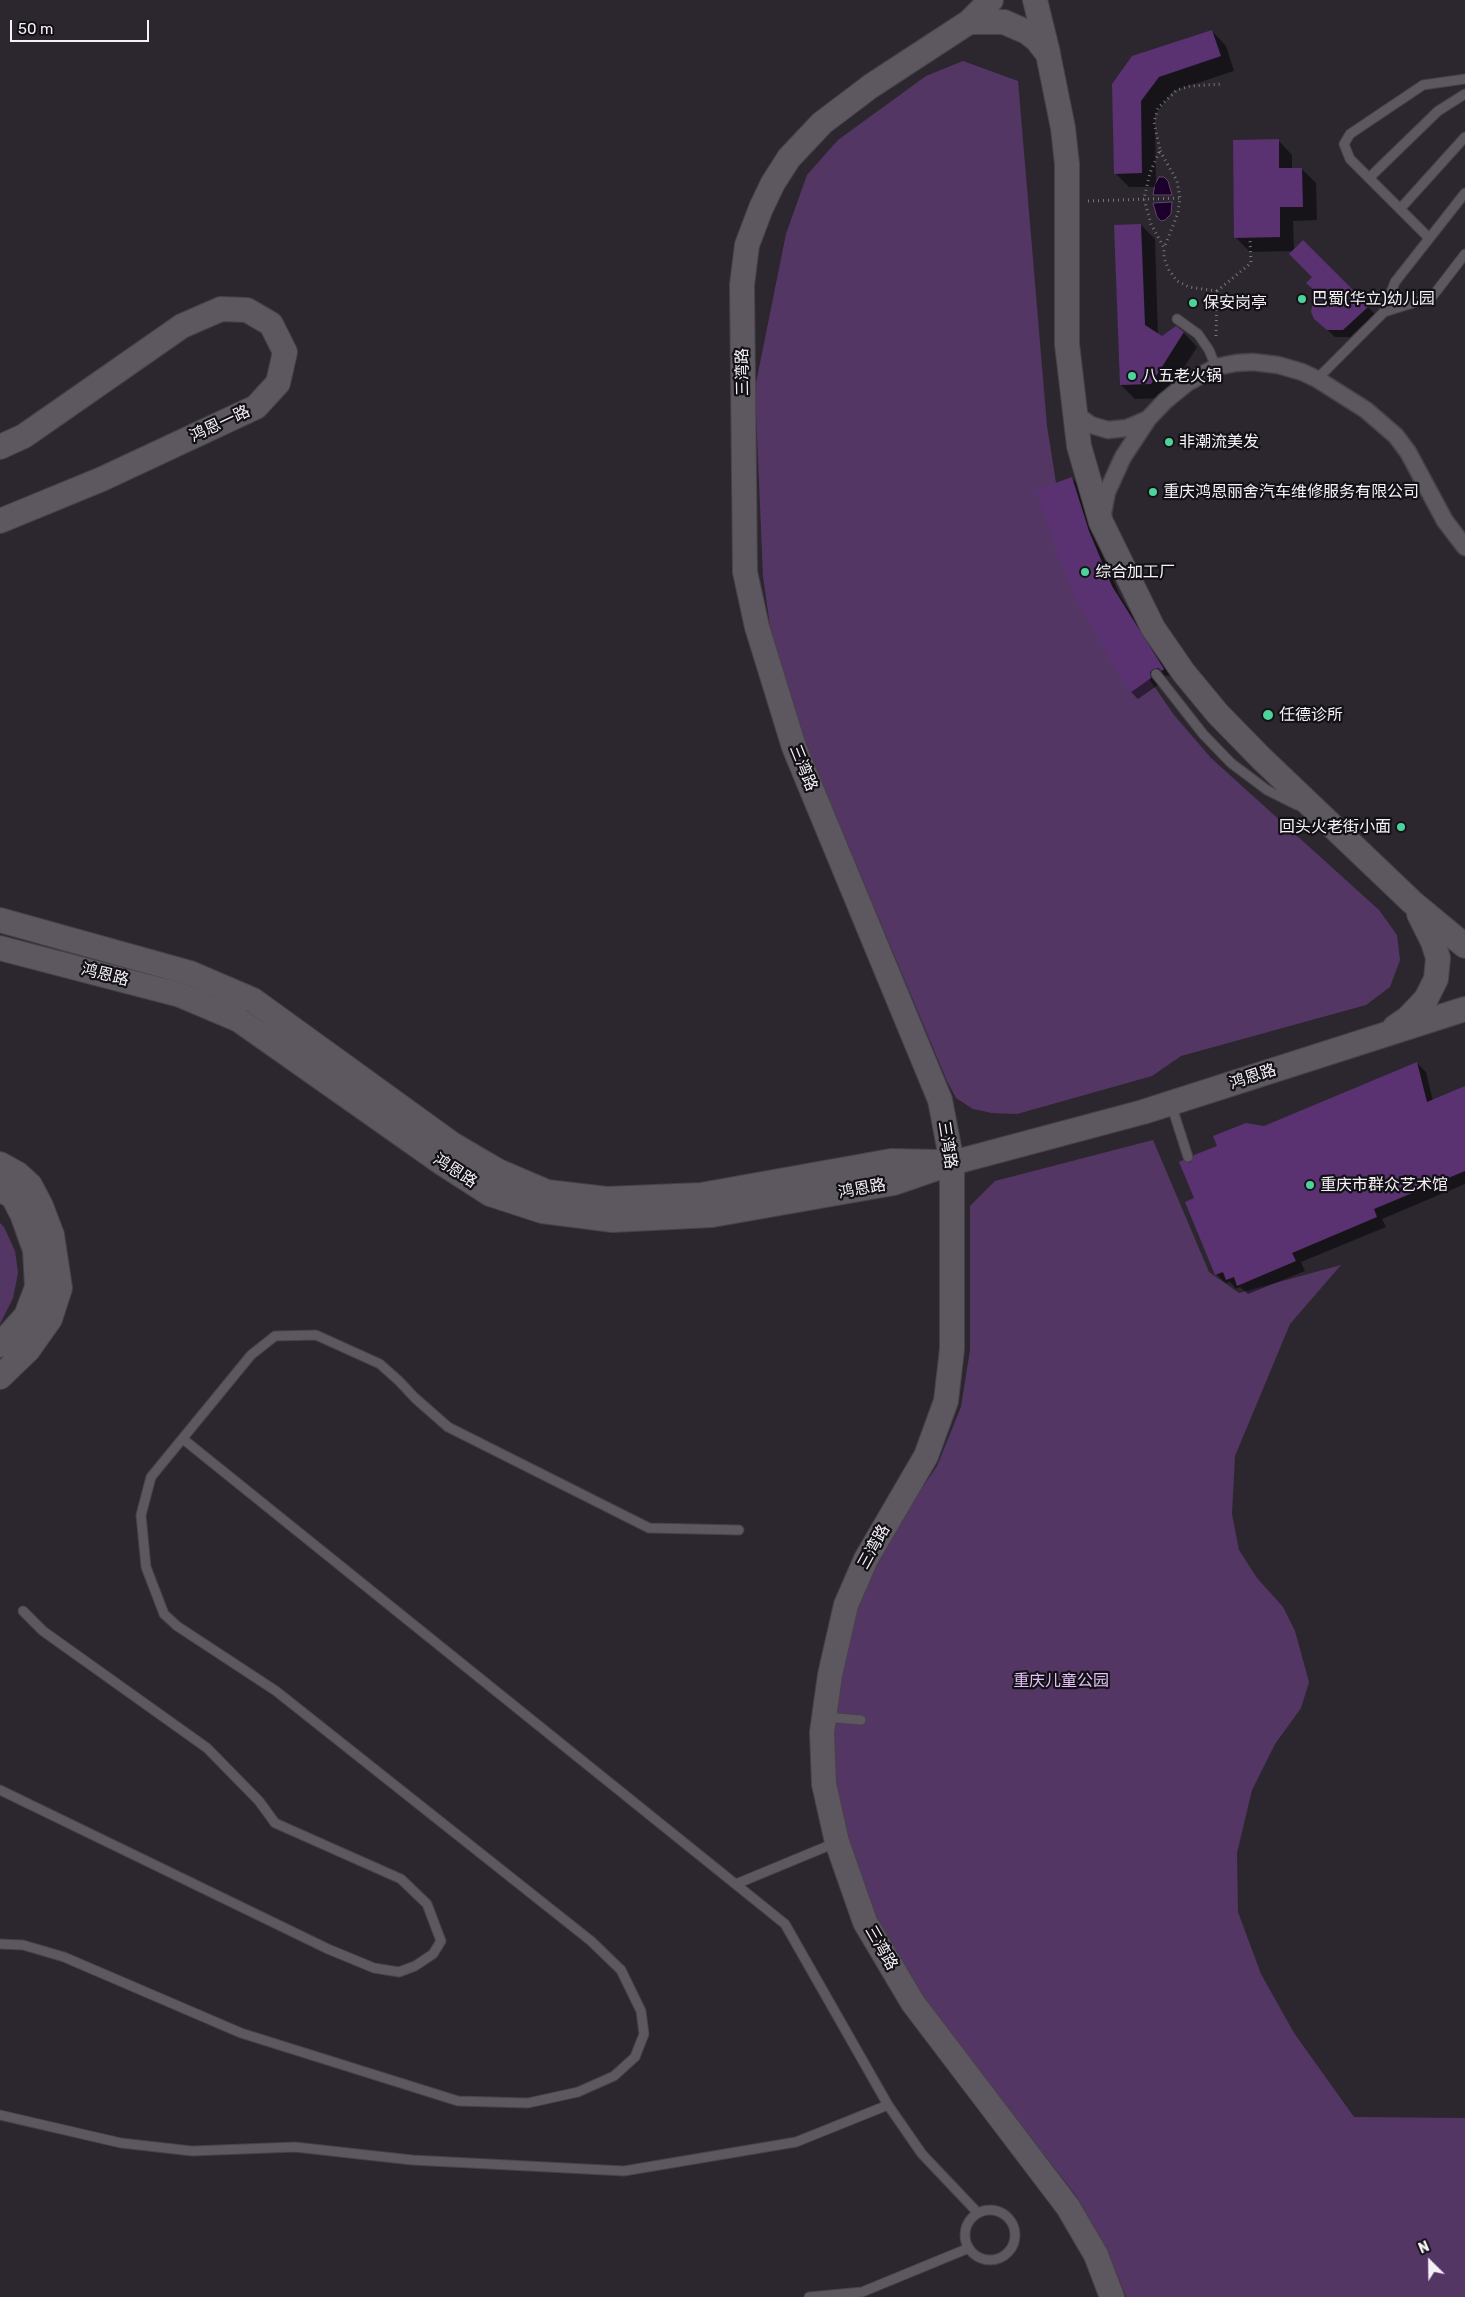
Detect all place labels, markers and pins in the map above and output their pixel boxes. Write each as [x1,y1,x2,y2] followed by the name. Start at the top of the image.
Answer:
[1312,289,1435,309] place label: 巴蜀(华立)幼儿园
[1203,293,1267,313] place label: 保安岗亭
[1296,293,1308,305] marker: 巴蜀(华立)幼儿园
[1187,297,1199,309] marker: 保安岗亭
[1142,366,1222,386] place label: 八五老火锅
[1126,370,1138,382] marker: 八五老火锅
[1179,432,1259,452] place label: 非潮流美发
[1163,436,1175,448] marker: 非潮流美发
[1163,482,1419,502] place label: 重庆鸿恩丽舍汽车维修服务有限公司
[1147,486,1159,498] marker: 重庆鸿恩丽舍汽车维修服务有限公司
[1095,562,1175,582] place label: 综合加工厂
[1079,566,1091,578] marker: 综合加工厂
[1279,705,1343,725] place label: 任德诊所
[1261,708,1275,722] marker: 任德诊所
[1279,817,1391,837] place label: 回头火老街小面
[1395,821,1407,833] marker: 回头火老街小面
[1320,1175,1448,1195] place label: 重庆市群众艺术馆
[1304,1179,1316,1191] marker: 重庆市群众艺术馆

